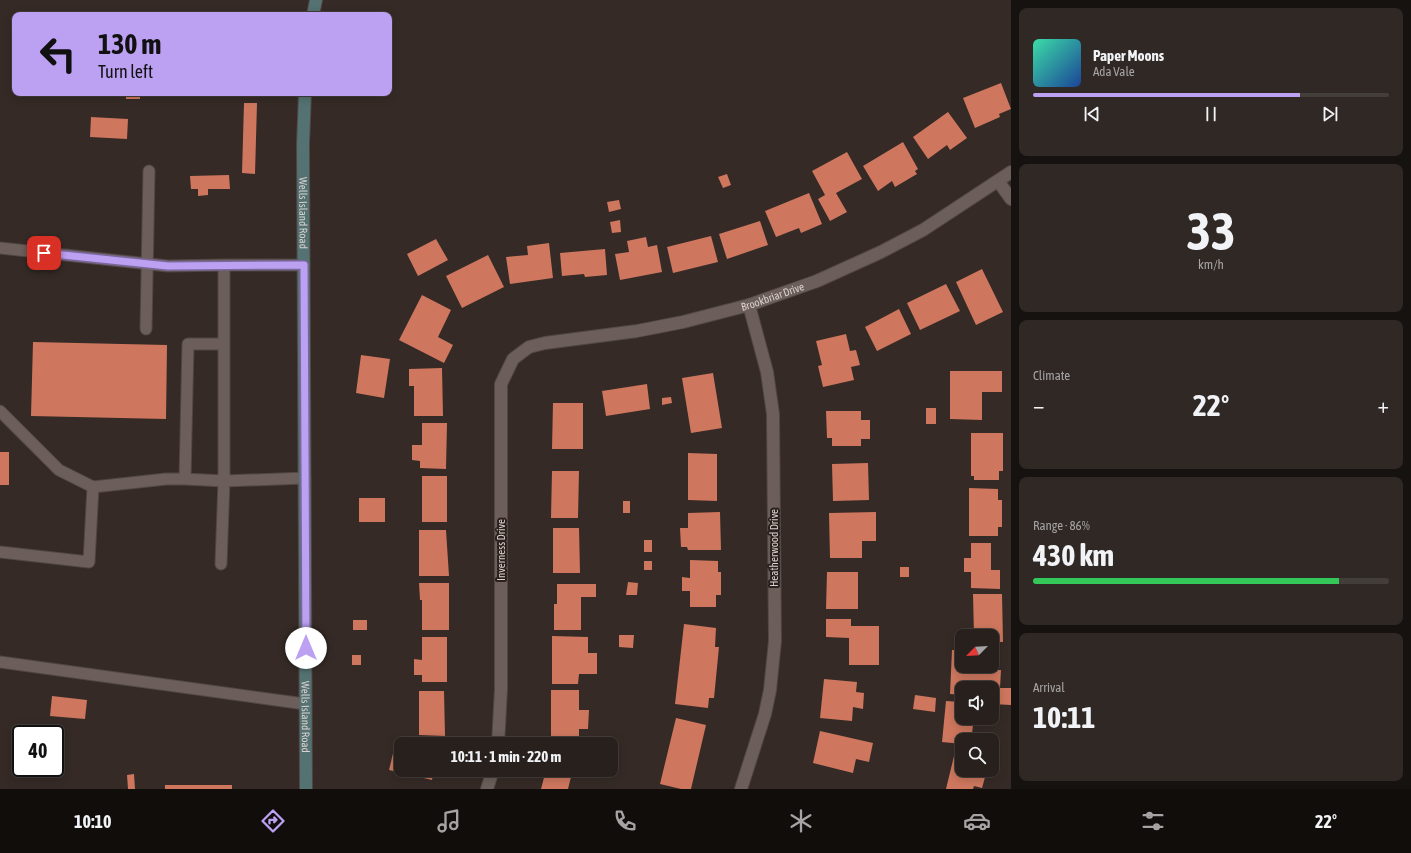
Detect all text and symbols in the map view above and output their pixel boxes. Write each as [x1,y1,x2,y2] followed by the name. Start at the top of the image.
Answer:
[32,28,84,80] icon: left
[98,28,161,60] text: 130 m
[1093,47,1164,64] text: Paper Moons
[98,61,153,82] text: Turn left
[1093,64,1135,79] text: Ada Vale
[1081,103,1103,125] icon: previous
[1200,103,1222,125] icon: pause
[1319,103,1341,125] icon: next
[297,177,309,249] street label: Wells Island Road
[1187,201,1235,261] text: 33
[27,236,61,270] pin
[33,242,55,264] icon: arrive
[1198,257,1224,272] text: km/h
[740,280,806,313] street label: Brookbriar Drive
[1033,368,1070,383] text: Climate
[1193,388,1229,422] text: 22°
[1033,392,1044,418] text: −
[1378,392,1389,418] text: +
[768,509,780,587] street label: Heatherwood Drive
[1033,518,1090,533] text: Range · 86%
[495,519,507,581] street label: Inverness Drive
[1033,538,1114,572] text: 430 km
[285,627,327,669] position arrow
[955,629,999,673] north arrow
[955,629,999,777] map controls
[1033,680,1065,695] text: Arrival
[299,681,312,753] street label: Wells Island Road
[955,681,999,725] button: sound
[1033,700,1095,734] text: 10:11
[12,725,64,777] speed limit sign: 40
[955,733,999,777] button: search
[451,748,561,765] text: 10:11 · 1 min · 220 m
[259,807,287,835] icon: directions
[435,807,463,835] icon: music
[611,807,639,835] icon: phone
[787,807,815,835] icon: climate
[963,807,991,835] icon: car
[1139,807,1167,835] icon: filters
[74,811,111,832] text: 10:10
[1315,811,1337,832] text: 22°

